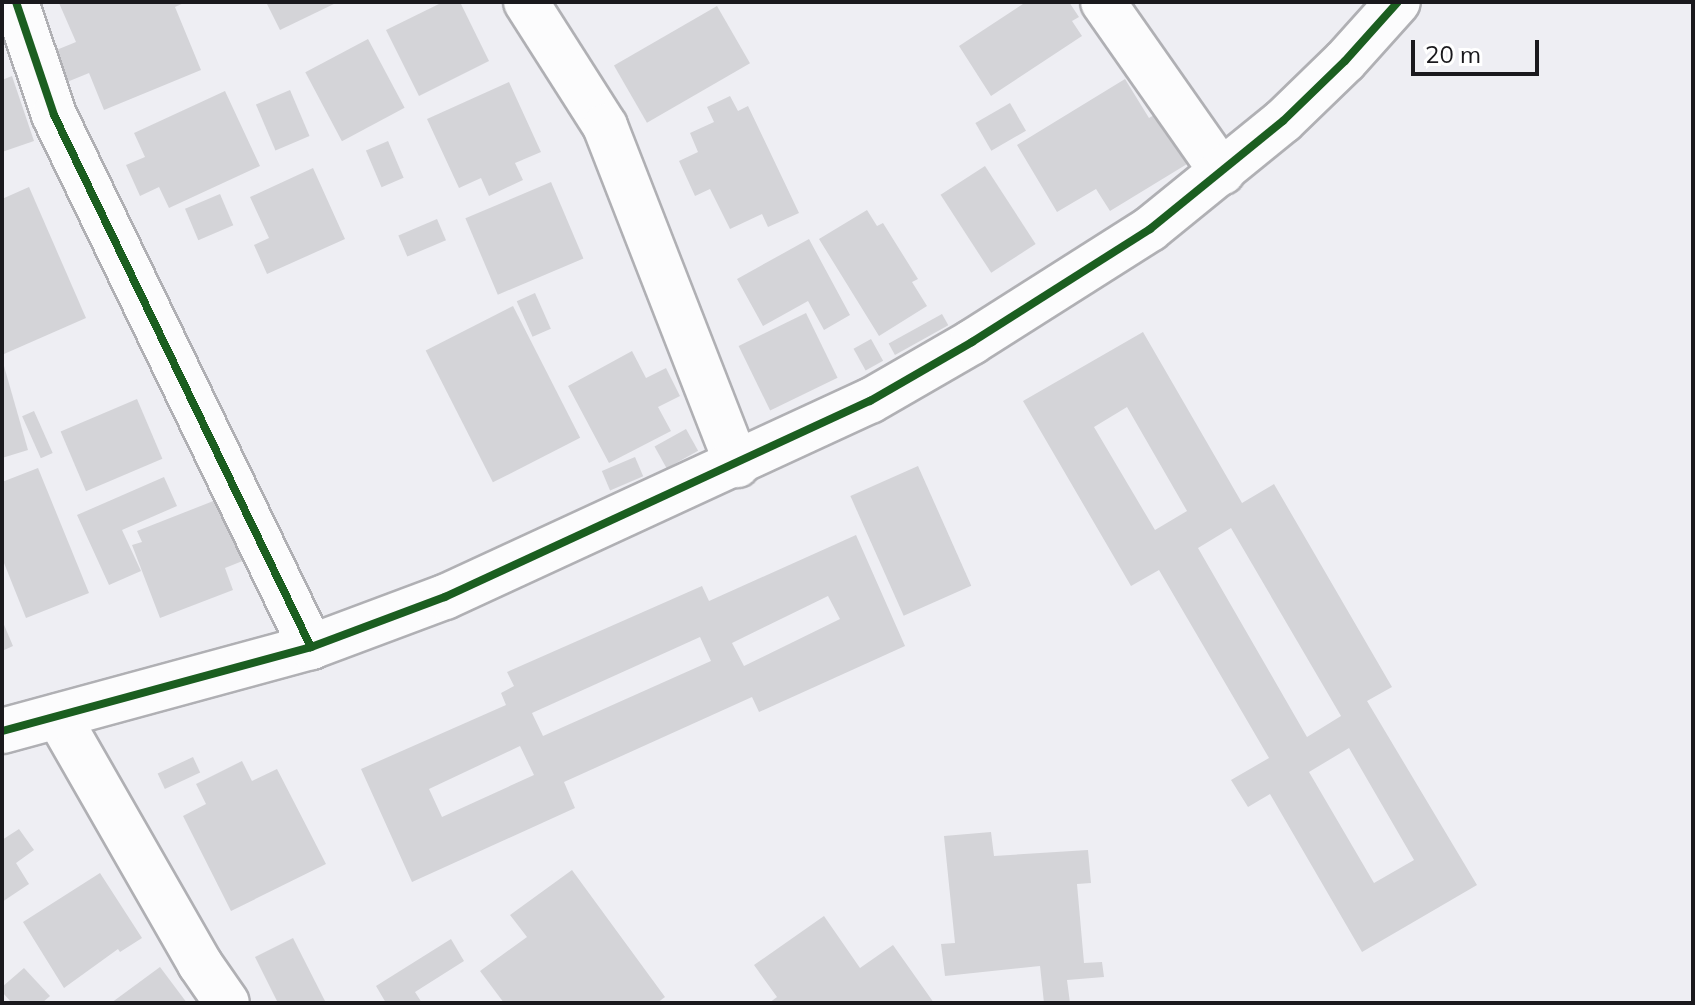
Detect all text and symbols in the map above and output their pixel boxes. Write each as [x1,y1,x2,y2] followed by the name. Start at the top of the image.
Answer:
[1415,24,1543,74] scale bar
[1425,39,1481,69] text: 20 m

